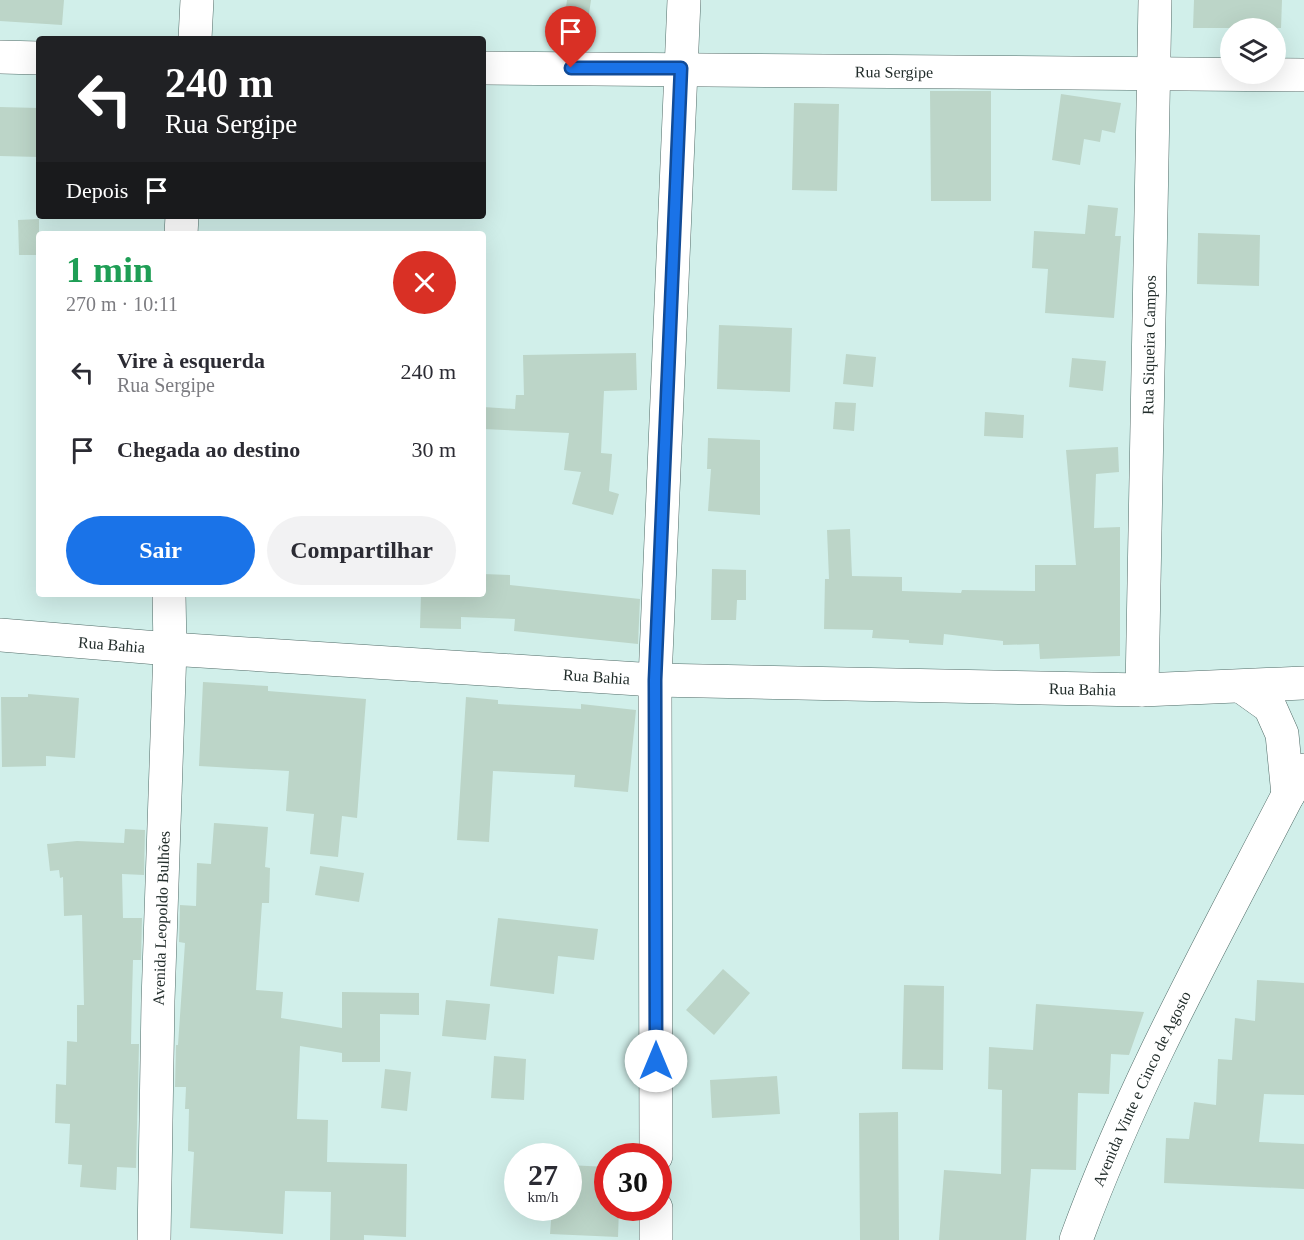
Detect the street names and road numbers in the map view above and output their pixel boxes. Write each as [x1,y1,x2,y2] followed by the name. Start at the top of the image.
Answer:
[855,63,933,82] street label: Rua Sergipe
[1139,275,1160,415] street label: Rua Siqueira Campos
[77,633,146,656] street label: Rua Bahia
[562,666,631,687] street label: Rua Bahia
[1049,680,1116,698] street label: Rua Bahia
[150,830,173,1006] street label: Avenida Leopoldo Bulhões
[1090,988,1194,1189] street label: Avenida Vinte e Cinco de Agosto

